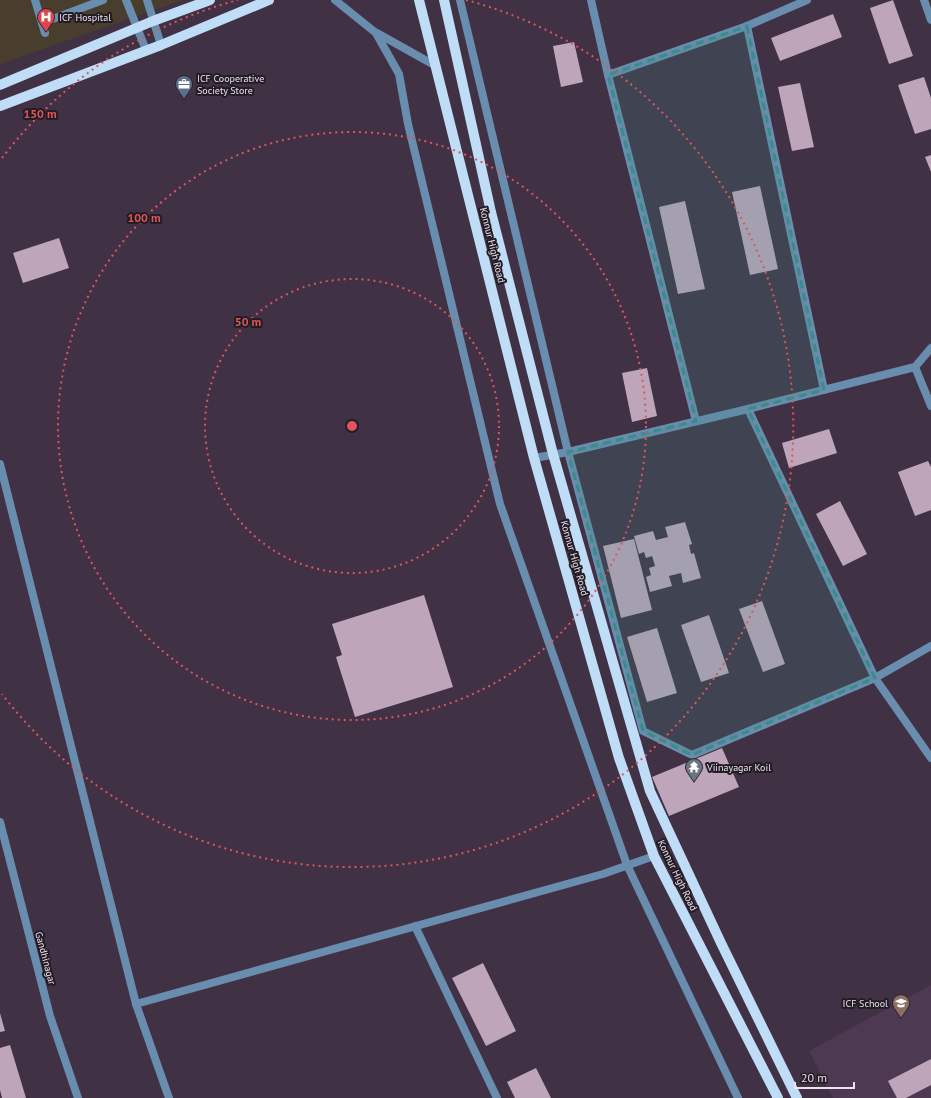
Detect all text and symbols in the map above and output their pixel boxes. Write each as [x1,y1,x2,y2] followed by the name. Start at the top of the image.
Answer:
[36,7,56,32] hospital icon: ICF Hospital
[59,11,111,24] place label: ICF Hospital
[197,72,264,97] place label: ICF Cooperative Society Store
[174,74,194,99] office icon: ICF Cooperative Society Store
[23,106,57,121] text: 150 m
[477,206,508,284] street label: Konnur High Road
[127,210,161,225] text: 100 m
[235,314,261,329] text: 50 m
[345,419,359,433] centre of rings
[558,519,591,597] street label: Konnur High Road
[684,757,704,782] temple icon: Viinayagar Koil
[706,761,771,774] place label: Viinayagar Koil
[655,838,700,913] street label: Konnur High Road
[32,930,59,987] street label: Gandhinagar
[891,993,911,1018] school or university icon: ICF School
[843,997,888,1010] place label: ICF School
[795,1064,854,1090] scale bar
[801,1070,827,1085] text: 20 m

